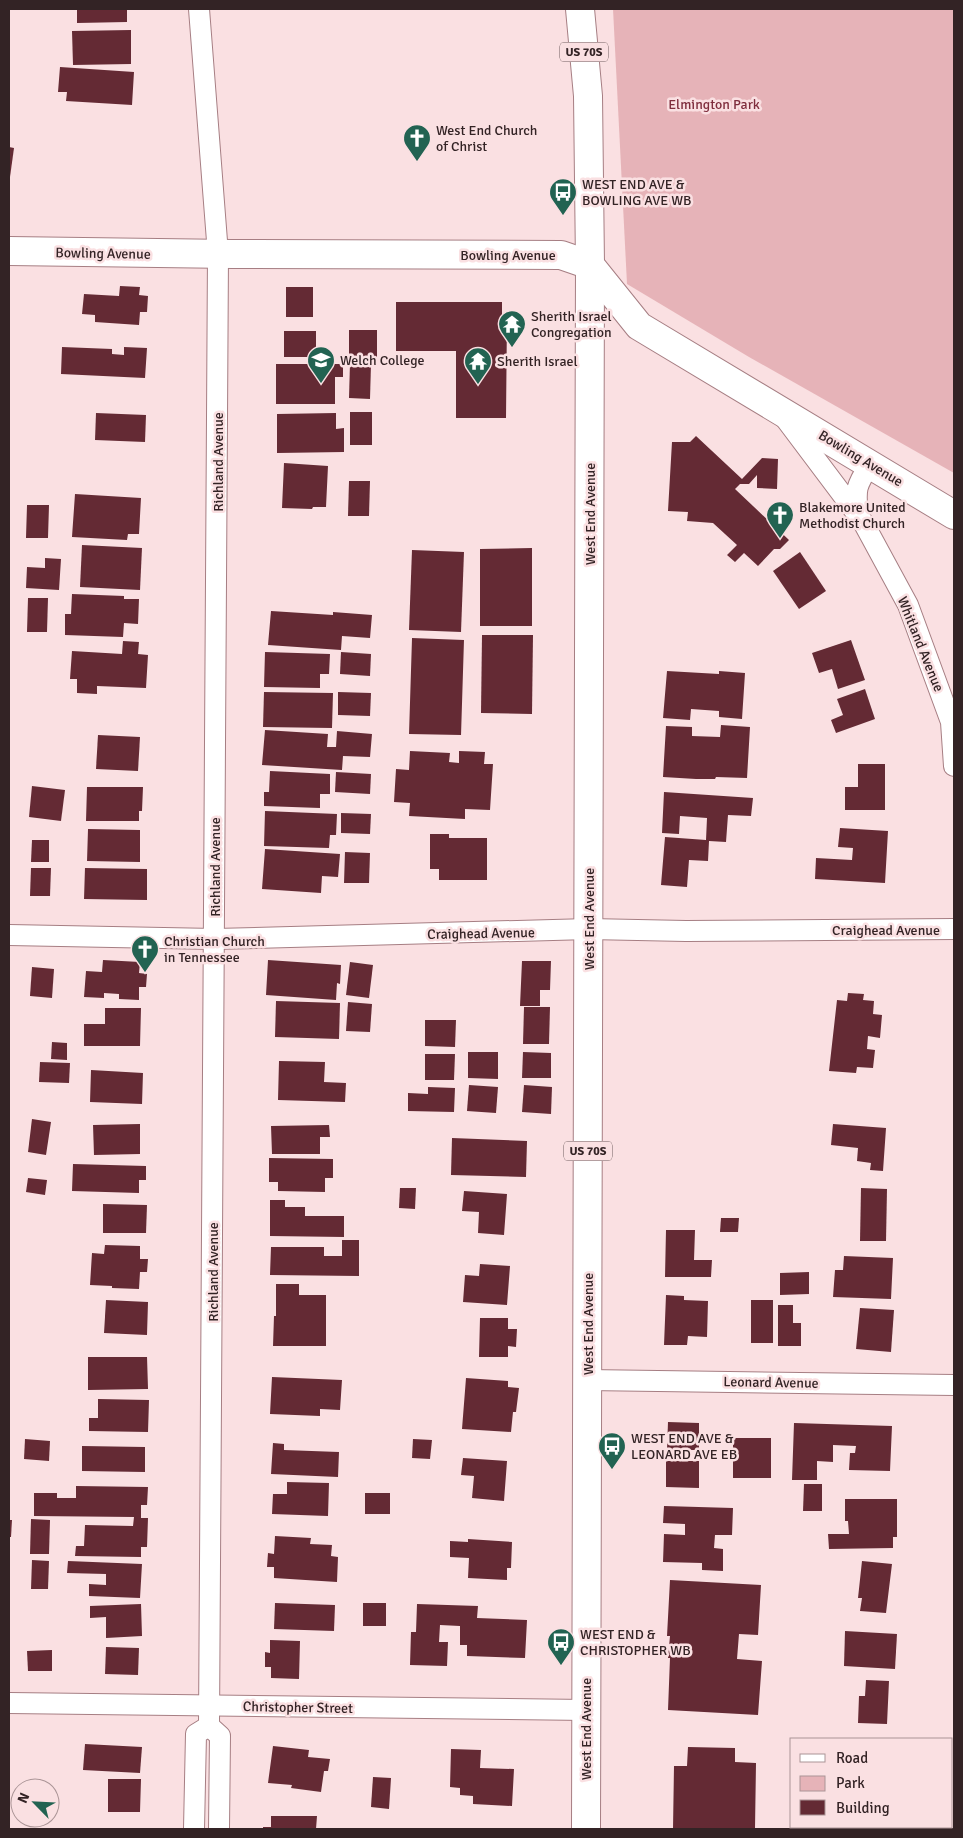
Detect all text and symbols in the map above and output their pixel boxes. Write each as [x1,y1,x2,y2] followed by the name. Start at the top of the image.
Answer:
[560,42,608,62] road number: US 70S
[668,96,760,113] park label: Elmington Park
[436,122,537,155] place label: West End Church of Christ
[402,123,432,162] church icon: West End Church of Christ
[582,176,692,209] place label: WEST END AVE & BOWLING AVE WB
[548,177,578,216] bus stop icon: WEST END AVE & BOWLING AVE WB
[55,244,151,263] street label: Bowling Avenue
[460,247,556,264] street label: Bowling Avenue
[531,308,612,341] place label: Sherith Israel Congregation
[497,309,527,348] temple icon: Sherith Israel Congregation
[306,345,336,384] school or university icon: Welch College
[463,346,493,385] temple icon: Sherith Israel
[340,352,425,369] place label: Welch College
[497,353,578,370] place label: Sherith Israel
[210,412,227,512] street label: Richland Avenue
[815,427,906,490] street label: Bowling Avenue
[582,463,599,565] street label: West End Avenue
[799,499,906,532] place label: Blakemore United Methodist Church
[765,500,795,539] church icon: Blakemore United Methodist Church
[894,594,947,694] street label: Whitland Avenue
[207,817,224,917] street label: Richland Avenue
[581,868,598,970] street label: West End Avenue
[832,922,940,939] street label: Craighead Avenue
[427,924,535,943] street label: Craighead Avenue
[164,933,265,966] place label: Christian Church in Tennessee
[130,934,160,973] church icon: Christian Church in Tennessee
[564,1142,612,1160] road number: US 70S
[205,1222,222,1322] street label: Richland Avenue
[580,1273,597,1375] street label: West End Avenue
[723,1373,819,1392] street label: Leonard Avenue
[631,1430,737,1463] place label: WEST END AVE & LEONARD AVE EB
[597,1431,627,1470] bus stop icon: WEST END AVE & LEONARD AVE EB
[580,1626,691,1659] place label: WEST END & CHRISTOPHER WB
[546,1627,576,1666] bus stop icon: WEST END & CHRISTOPHER WB
[578,1678,595,1780] street label: West End Avenue
[243,1698,353,1717] street label: Christopher Street
[790,1738,953,1828] legend
[836,1749,868,1767] text: Road
[836,1774,865,1792] text: Park
[10,1778,60,1828] north arrow
[14,1790,33,1806] text: N
[836,1799,890,1817] text: Building

